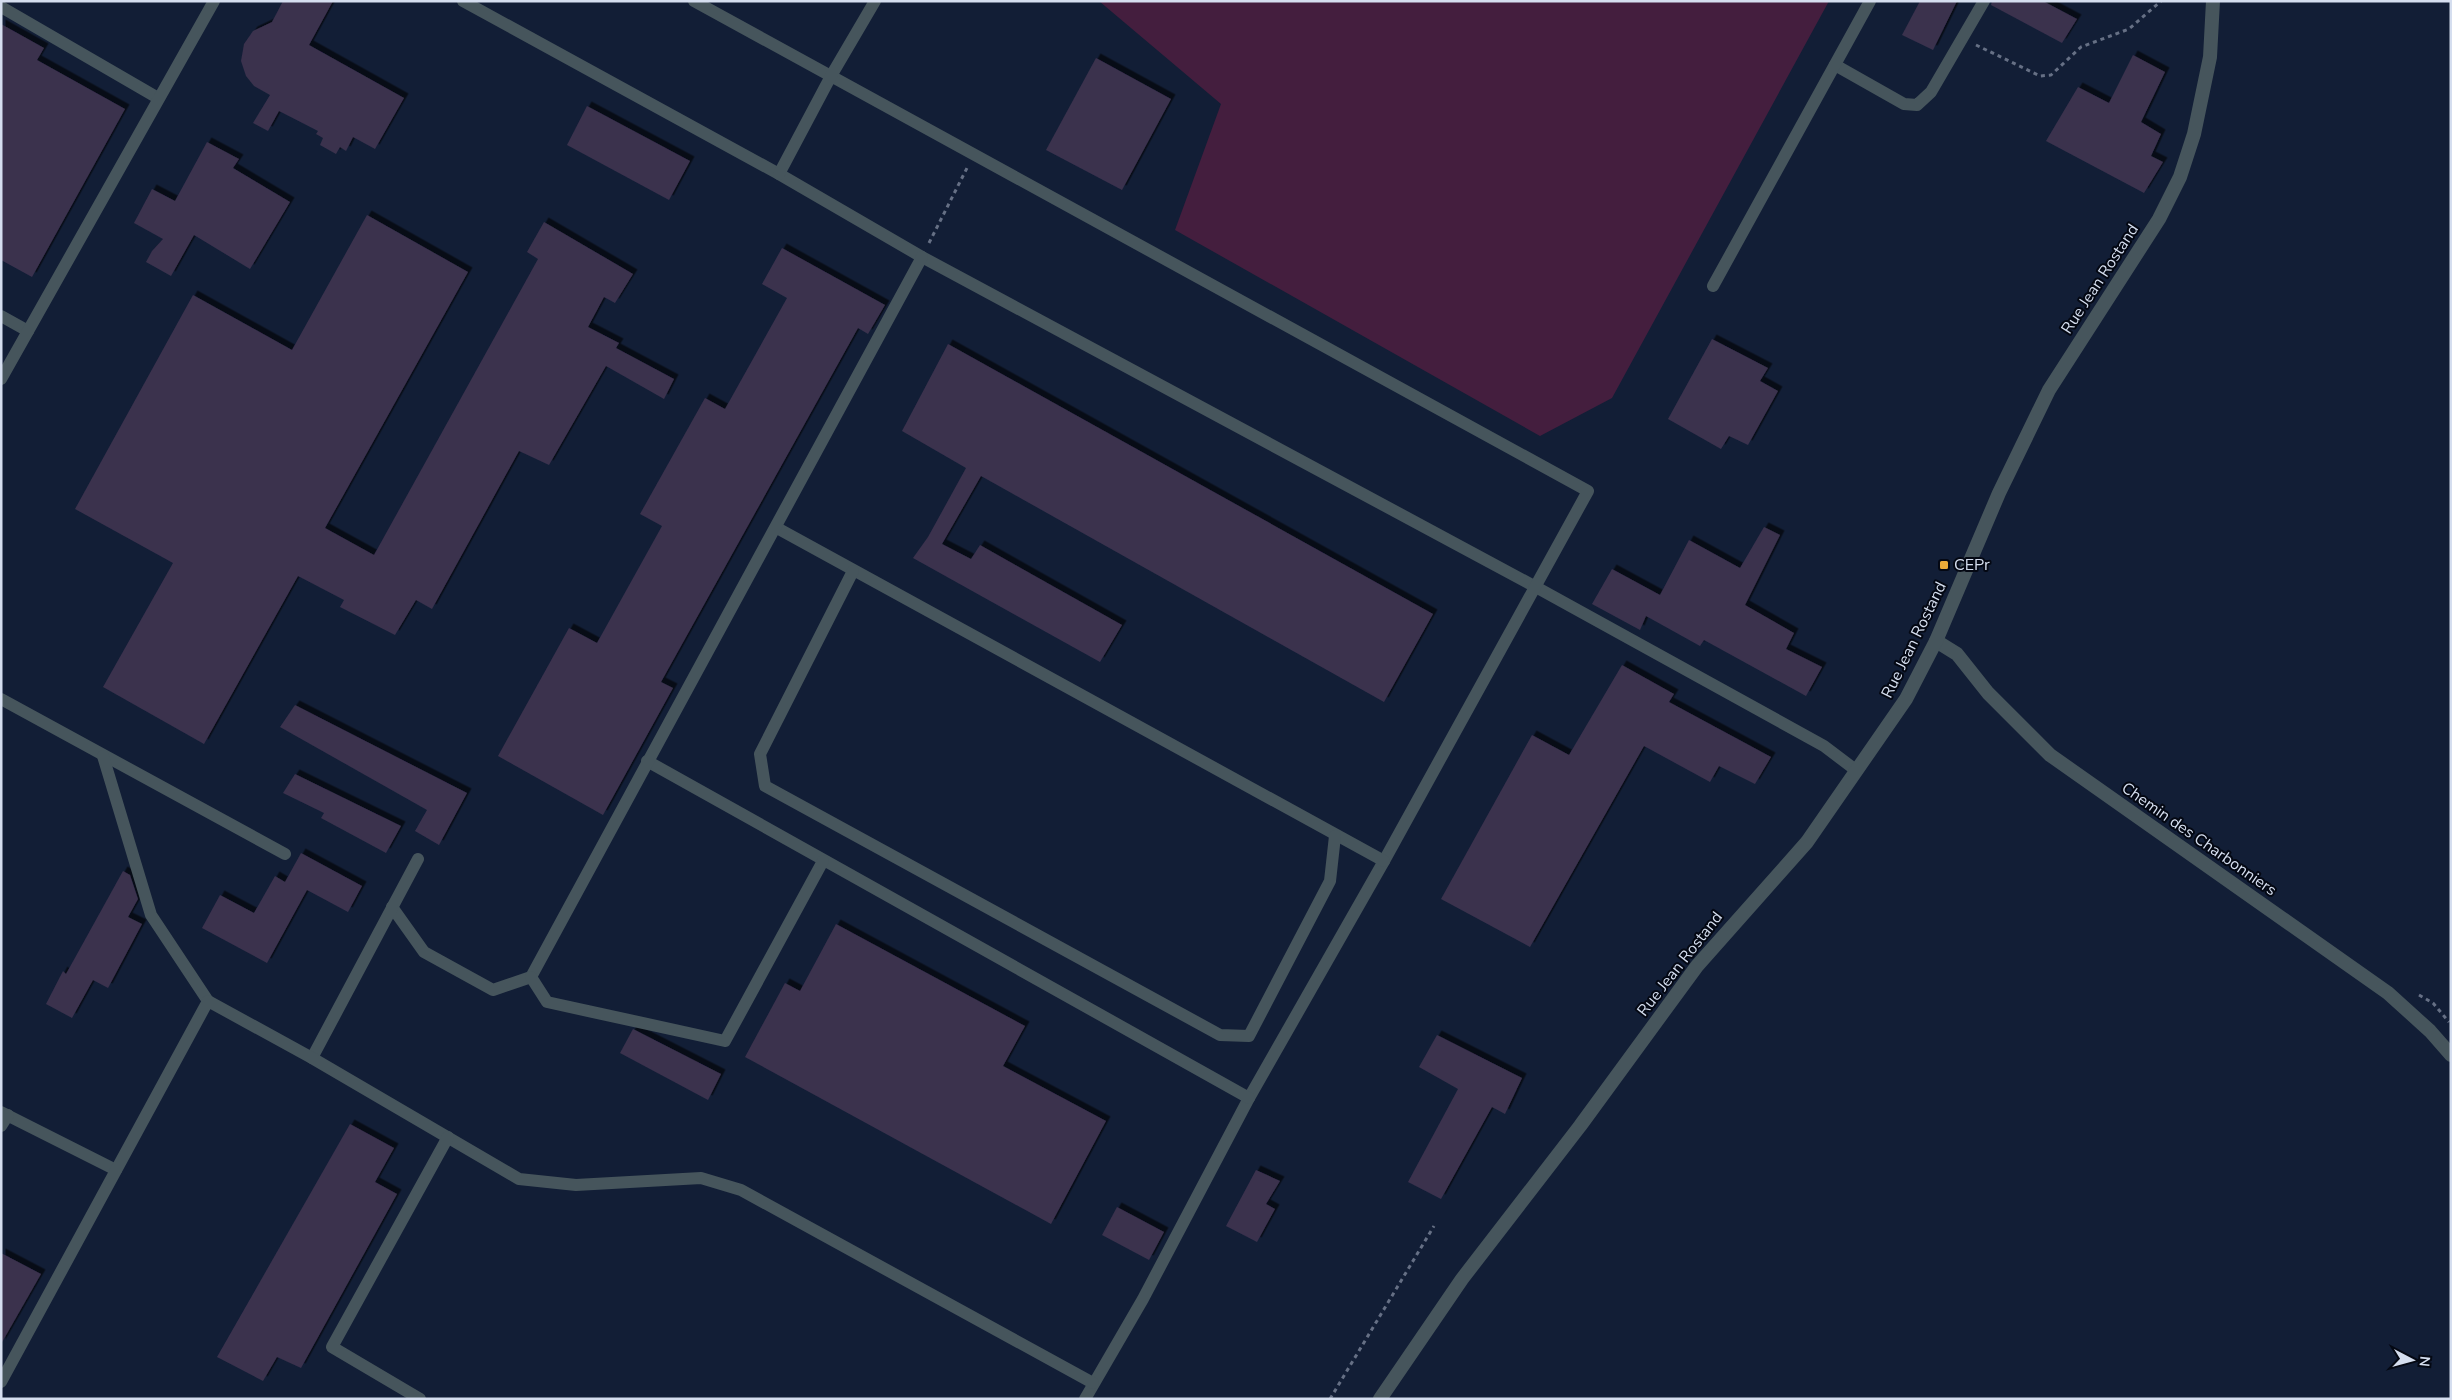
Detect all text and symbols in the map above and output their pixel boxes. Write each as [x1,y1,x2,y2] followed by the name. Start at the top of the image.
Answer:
[2056,220,2144,338] street label: Rue Jean Rostand
[1954,554,1990,576] place label: CEPr
[1938,559,1950,571] marker: CEPr
[1876,578,1952,702] street label: Rue Jean Rostand
[2117,777,2281,901] street label: Chemin des Charbonniers
[1632,907,1728,1021] street label: Rue Jean Rostand
[2387,1335,2437,1385] north arrow
[2414,1355,2434,1368] text: N

